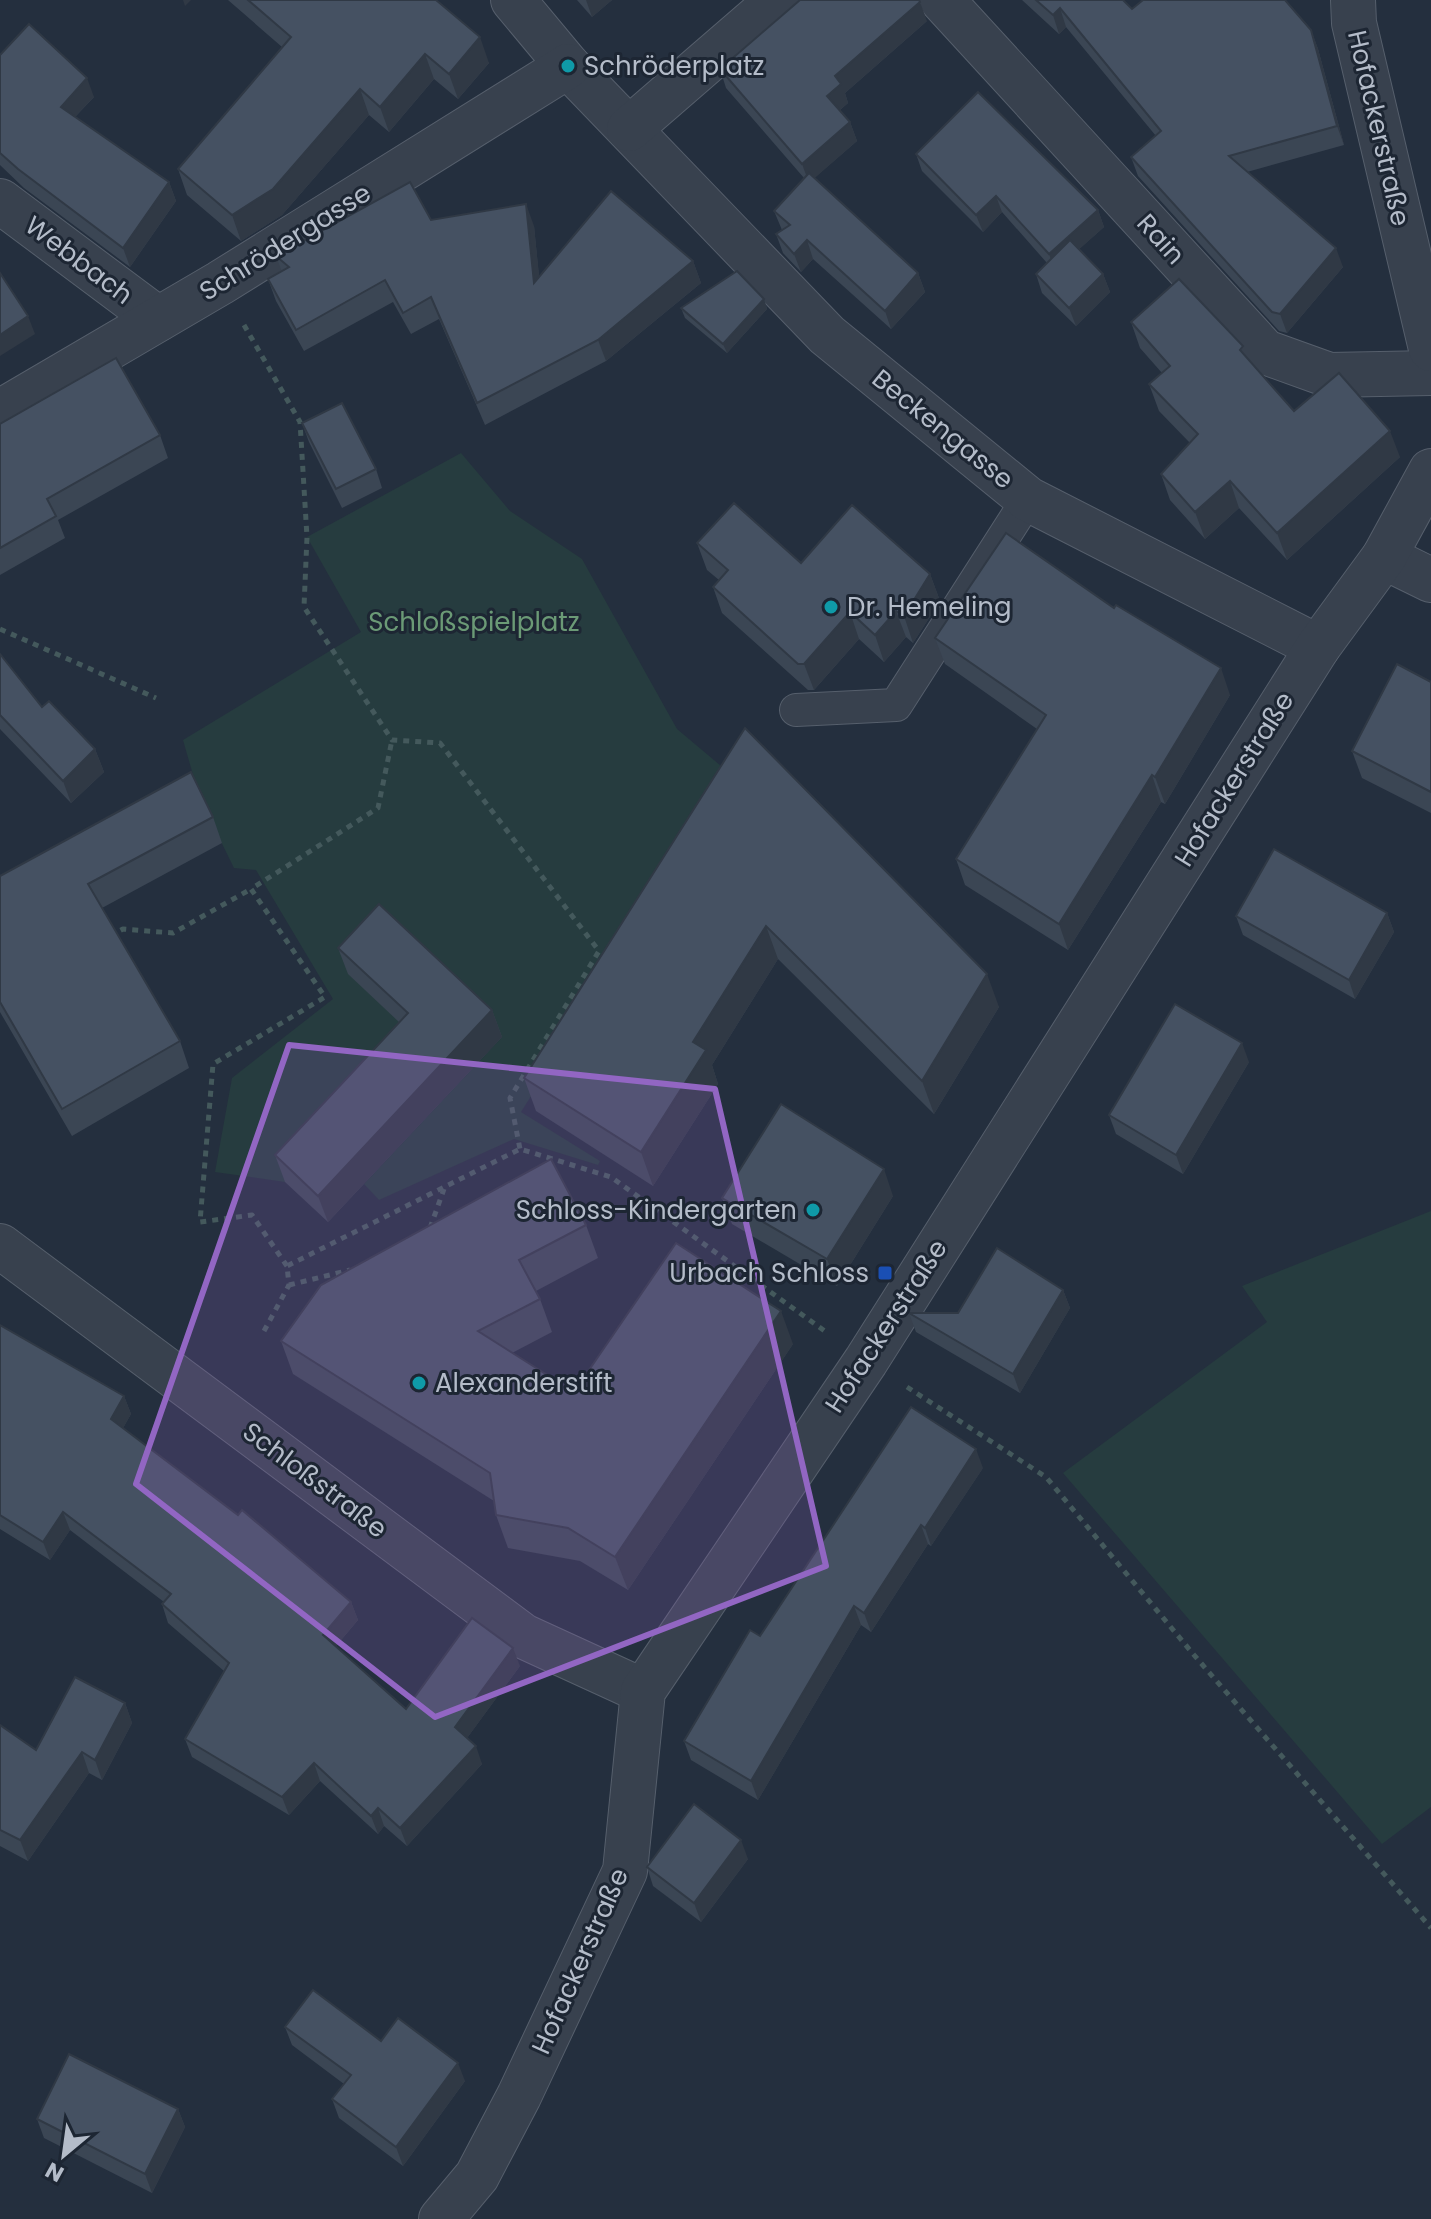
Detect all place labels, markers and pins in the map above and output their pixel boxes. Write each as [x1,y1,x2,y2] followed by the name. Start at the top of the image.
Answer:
[584,48,764,84] place label: Schröderplatz
[559,57,577,75] marker: Schröderplatz
[847,589,1012,625] place label: Dr. Hemeling
[822,598,840,616] marker: Dr. Hemeling
[516,1192,797,1228] place label: Schloss-Kindergarten
[804,1201,822,1219] marker: Schloss-Kindergarten
[669,1255,869,1291] place label: Urbach Schloss
[876,1264,894,1282] marker: Urbach Schloss
[435,1365,613,1401] place label: Alexanderstift
[410,1374,428,1392] marker: Alexanderstift

